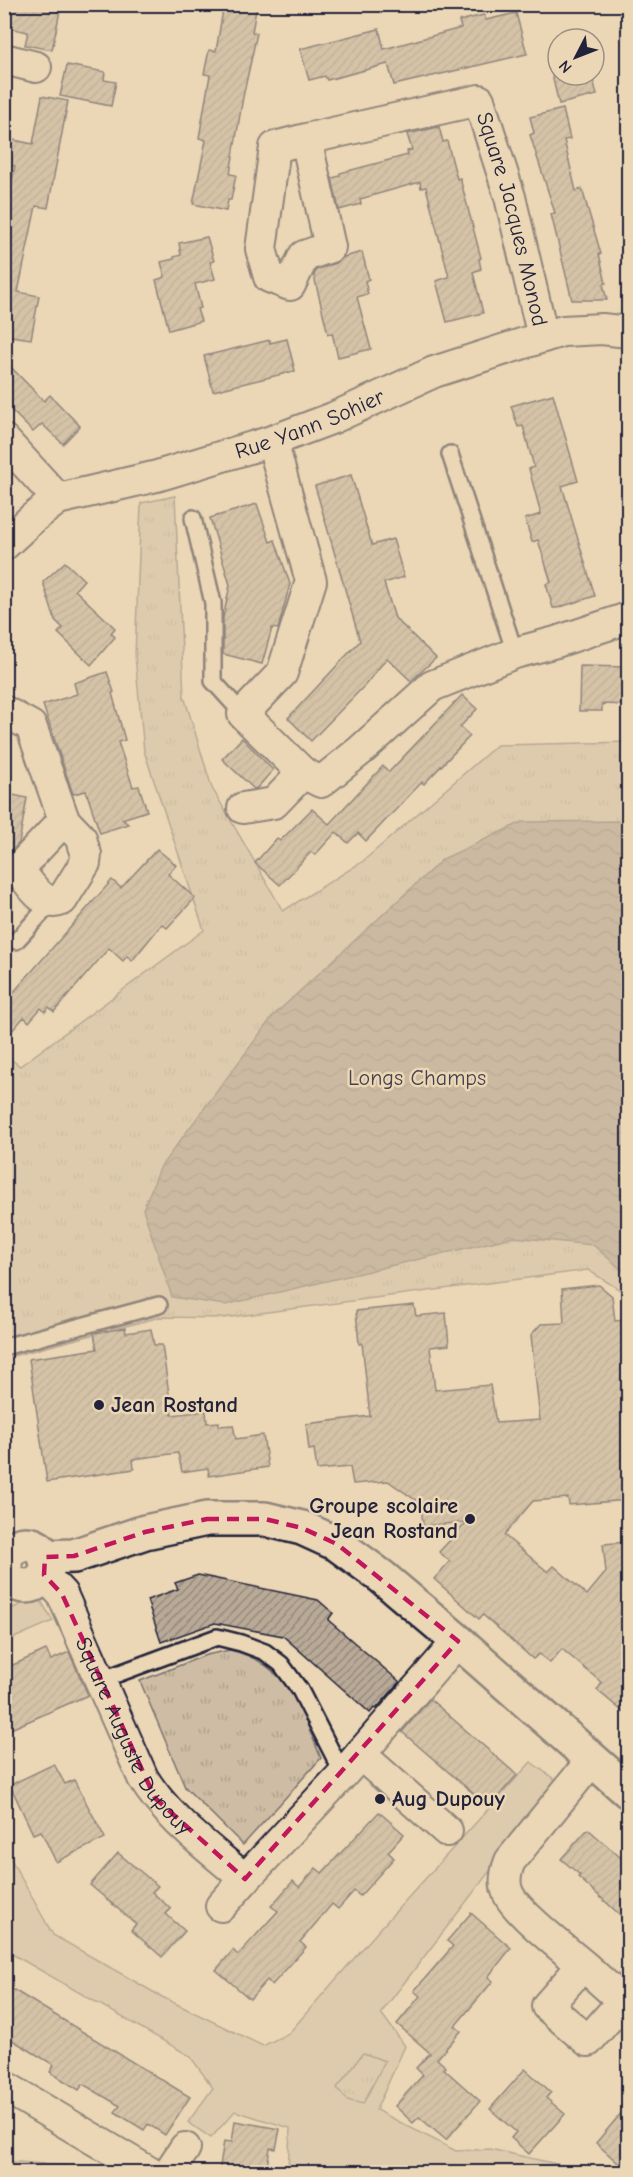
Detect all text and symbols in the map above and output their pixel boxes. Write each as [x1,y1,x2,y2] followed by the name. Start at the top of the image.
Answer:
[546,27,606,87] north arrow
[555,56,576,76] text: N
[471,109,553,329] street label: Square Jacques Monod
[232,383,389,464] street label: Rue Yann Sohier
[348,1065,486,1091] park label: Longs Champs
[111,1392,238,1418] place label: Jean Rostand
[92,1398,106,1412] marker: Jean Rostand
[309,1493,458,1544] place label: Groupe scolaire Jean Rostand
[463,1512,477,1526] marker: Groupe scolaire Jean Rostand
[70,1633,197,1841] street label: Square Auguste Dupouy
[392,1786,506,1812] place label: Aug Dupouy
[373,1792,387,1806] marker: Aug Dupouy

